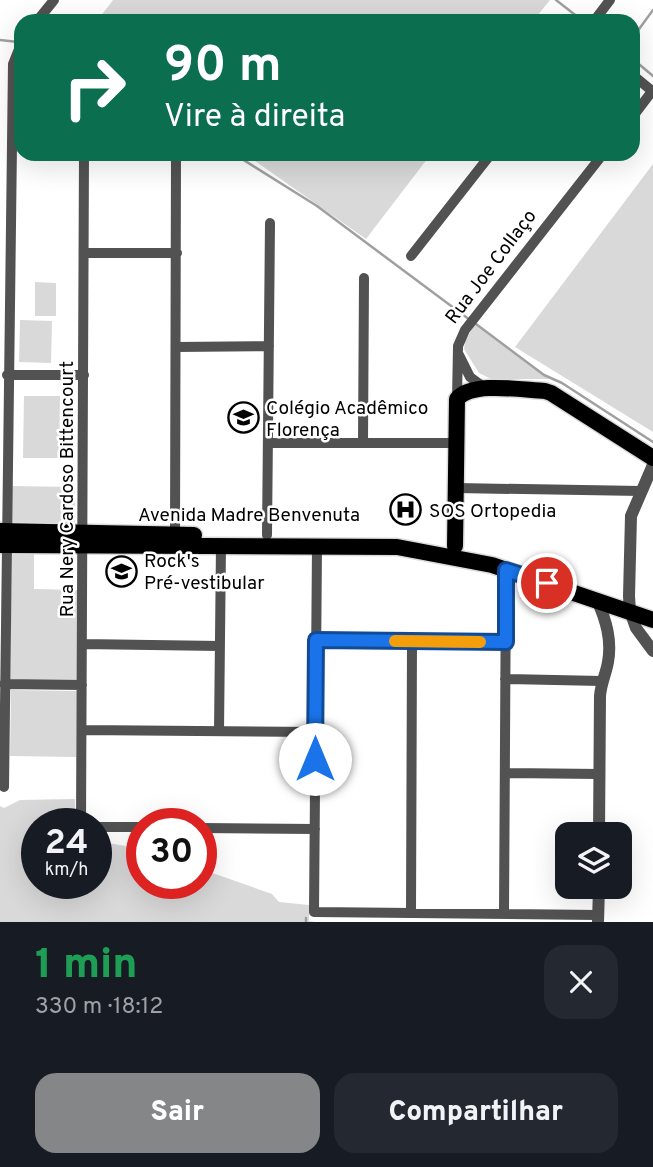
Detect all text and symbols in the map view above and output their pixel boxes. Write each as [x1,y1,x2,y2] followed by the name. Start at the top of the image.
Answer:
[164,37,282,99] text: 90 m
[49,42,140,133] icon: right
[164,98,345,138] text: Vire à direita
[441,205,542,329] street label: Rua Joe Collaço
[56,361,80,617] street label: Rua Nery Cardoso Bittencourt
[266,397,428,443] place label: Colégio Acadêmico Florença
[226,401,260,435] school or university icon: Colégio Acadêmico Florença
[389,493,423,527] hospital icon: SOS Ortopedia
[429,500,556,524] place label: SOS Ortopedia
[138,504,360,528] street label: Avenida Madre Benvenuta
[144,550,265,596] place label: Rock's Pré-vestibular
[517,553,577,613] pin
[104,554,138,588] school or university icon: Rock's Pré-vestibular
[528,564,566,602] icon: arrive
[278,722,352,796] position arrow
[126,808,217,899] speed limit sign: 30
[45,822,88,866] text: 24
[555,822,632,899] map controls
[555,822,632,899] button: layers
[45,859,88,882] text: km/h
[35,940,138,993] text: 1 min
[544,945,618,1019] button: close
[35,993,163,1022] text: 330 m · 18:12
[35,1073,320,1153] button: Sair
[334,1073,618,1153] button: Compartilhar

